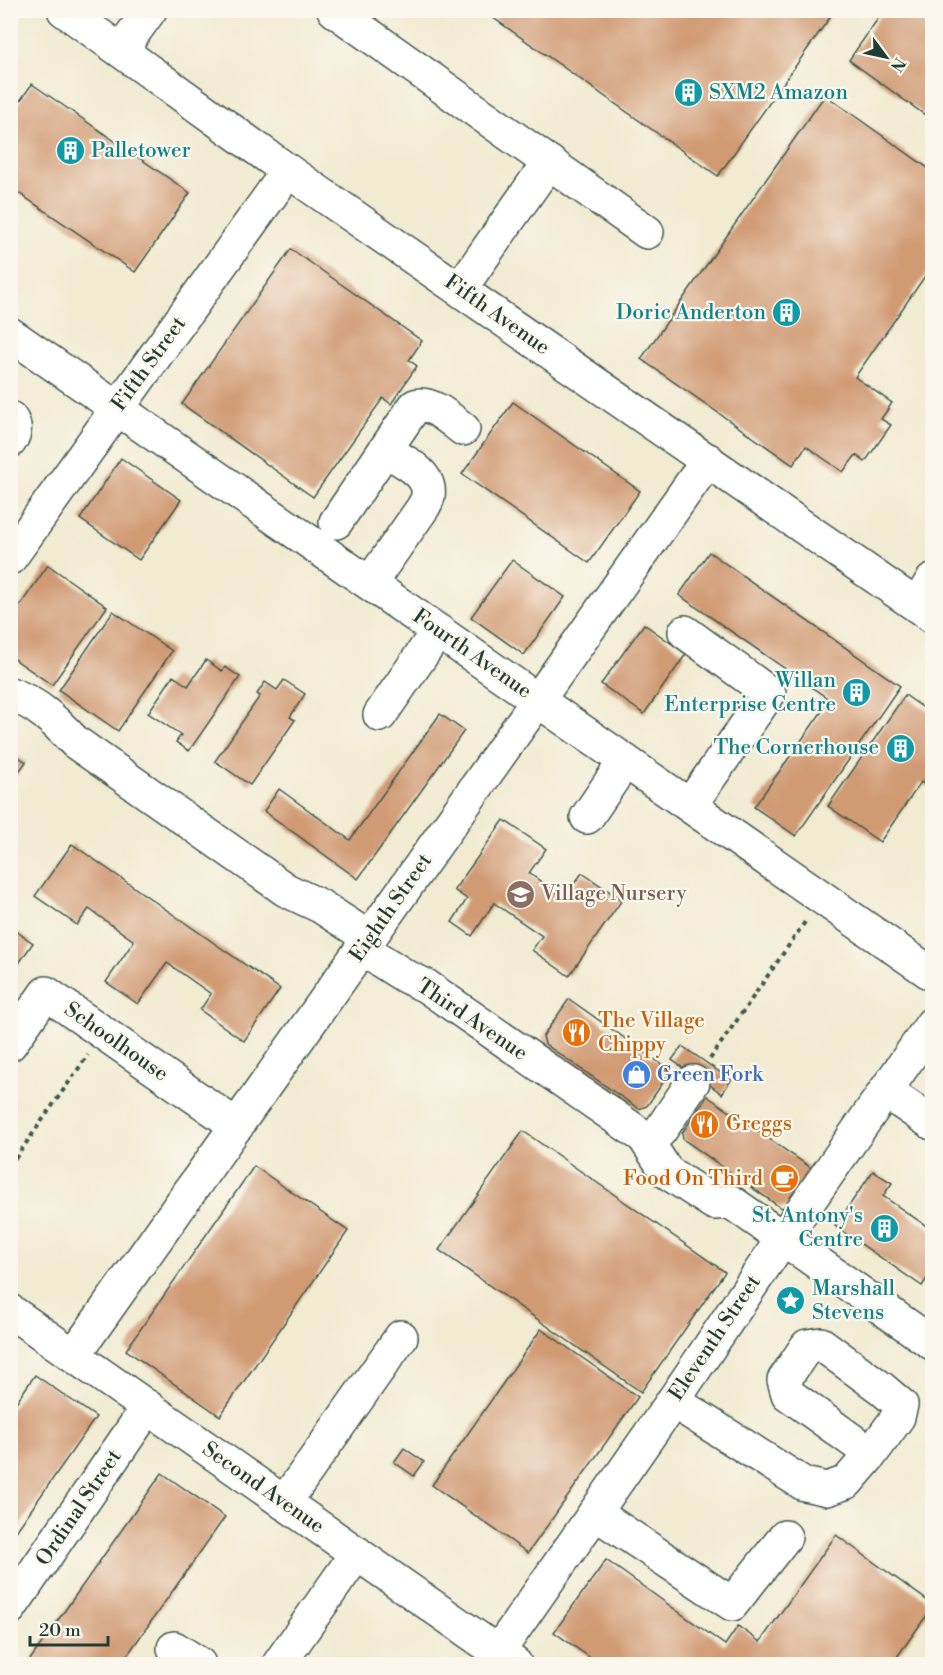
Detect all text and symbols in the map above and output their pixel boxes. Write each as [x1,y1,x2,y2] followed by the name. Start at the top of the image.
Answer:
[856,27,916,87] north arrow
[886,54,910,76] text: N
[672,77,704,109] building icon: SXM2 Amazon
[709,80,848,106] place label: SXM2 Amazon
[54,135,86,167] building icon: Palletower
[91,138,191,164] place label: Palletower
[439,269,555,361] street label: Fifth Avenue
[771,297,803,329] building icon: Doric Anderton
[616,300,766,326] place label: Doric Anderton
[106,311,192,416] street label: Fifth Street
[407,603,537,705] street label: Fourth Avenue
[664,668,836,718] place label: Willan Enterprise Centre
[841,677,873,709] building icon: Willan Enterprise Centre
[884,732,916,764] building icon: The Cornerhouse
[714,735,879,761] place label: The Cornerhouse
[344,848,438,967] street label: Eighth Street
[504,878,536,910] school or university icon: Village Nursery
[540,881,687,907] place label: Village Nursery
[412,973,532,1067] street label: Third Avenue
[59,997,173,1087] street label: Schoolhouse
[598,1008,705,1058] place label: The Village Chippy
[561,1017,593,1049] restaurant icon: The Village Chippy
[620,1059,652,1091] shop icon: Green Fork
[657,1062,764,1088] place label: Green Fork
[689,1108,721,1140] restaurant icon: Greggs
[726,1111,792,1137] place label: Greggs
[768,1163,800,1195] cafe icon: Food On Third
[623,1166,763,1192] place label: Food On Third
[752,1203,863,1253] place label: St. Antony's Centre
[868,1212,900,1244] building icon: St. Antony's Centre
[663,1270,767,1406] street label: Eleventh Street
[812,1276,895,1326] place label: Marshall Stevens
[775,1285,807,1317] place icon: Marshall Stevens
[197,1436,329,1540] street label: Second Avenue
[31,1444,128,1571] street label: Ordinal Street
[30,1609,108,1647] scale bar
[39,1619,81,1642] text: 20 m

